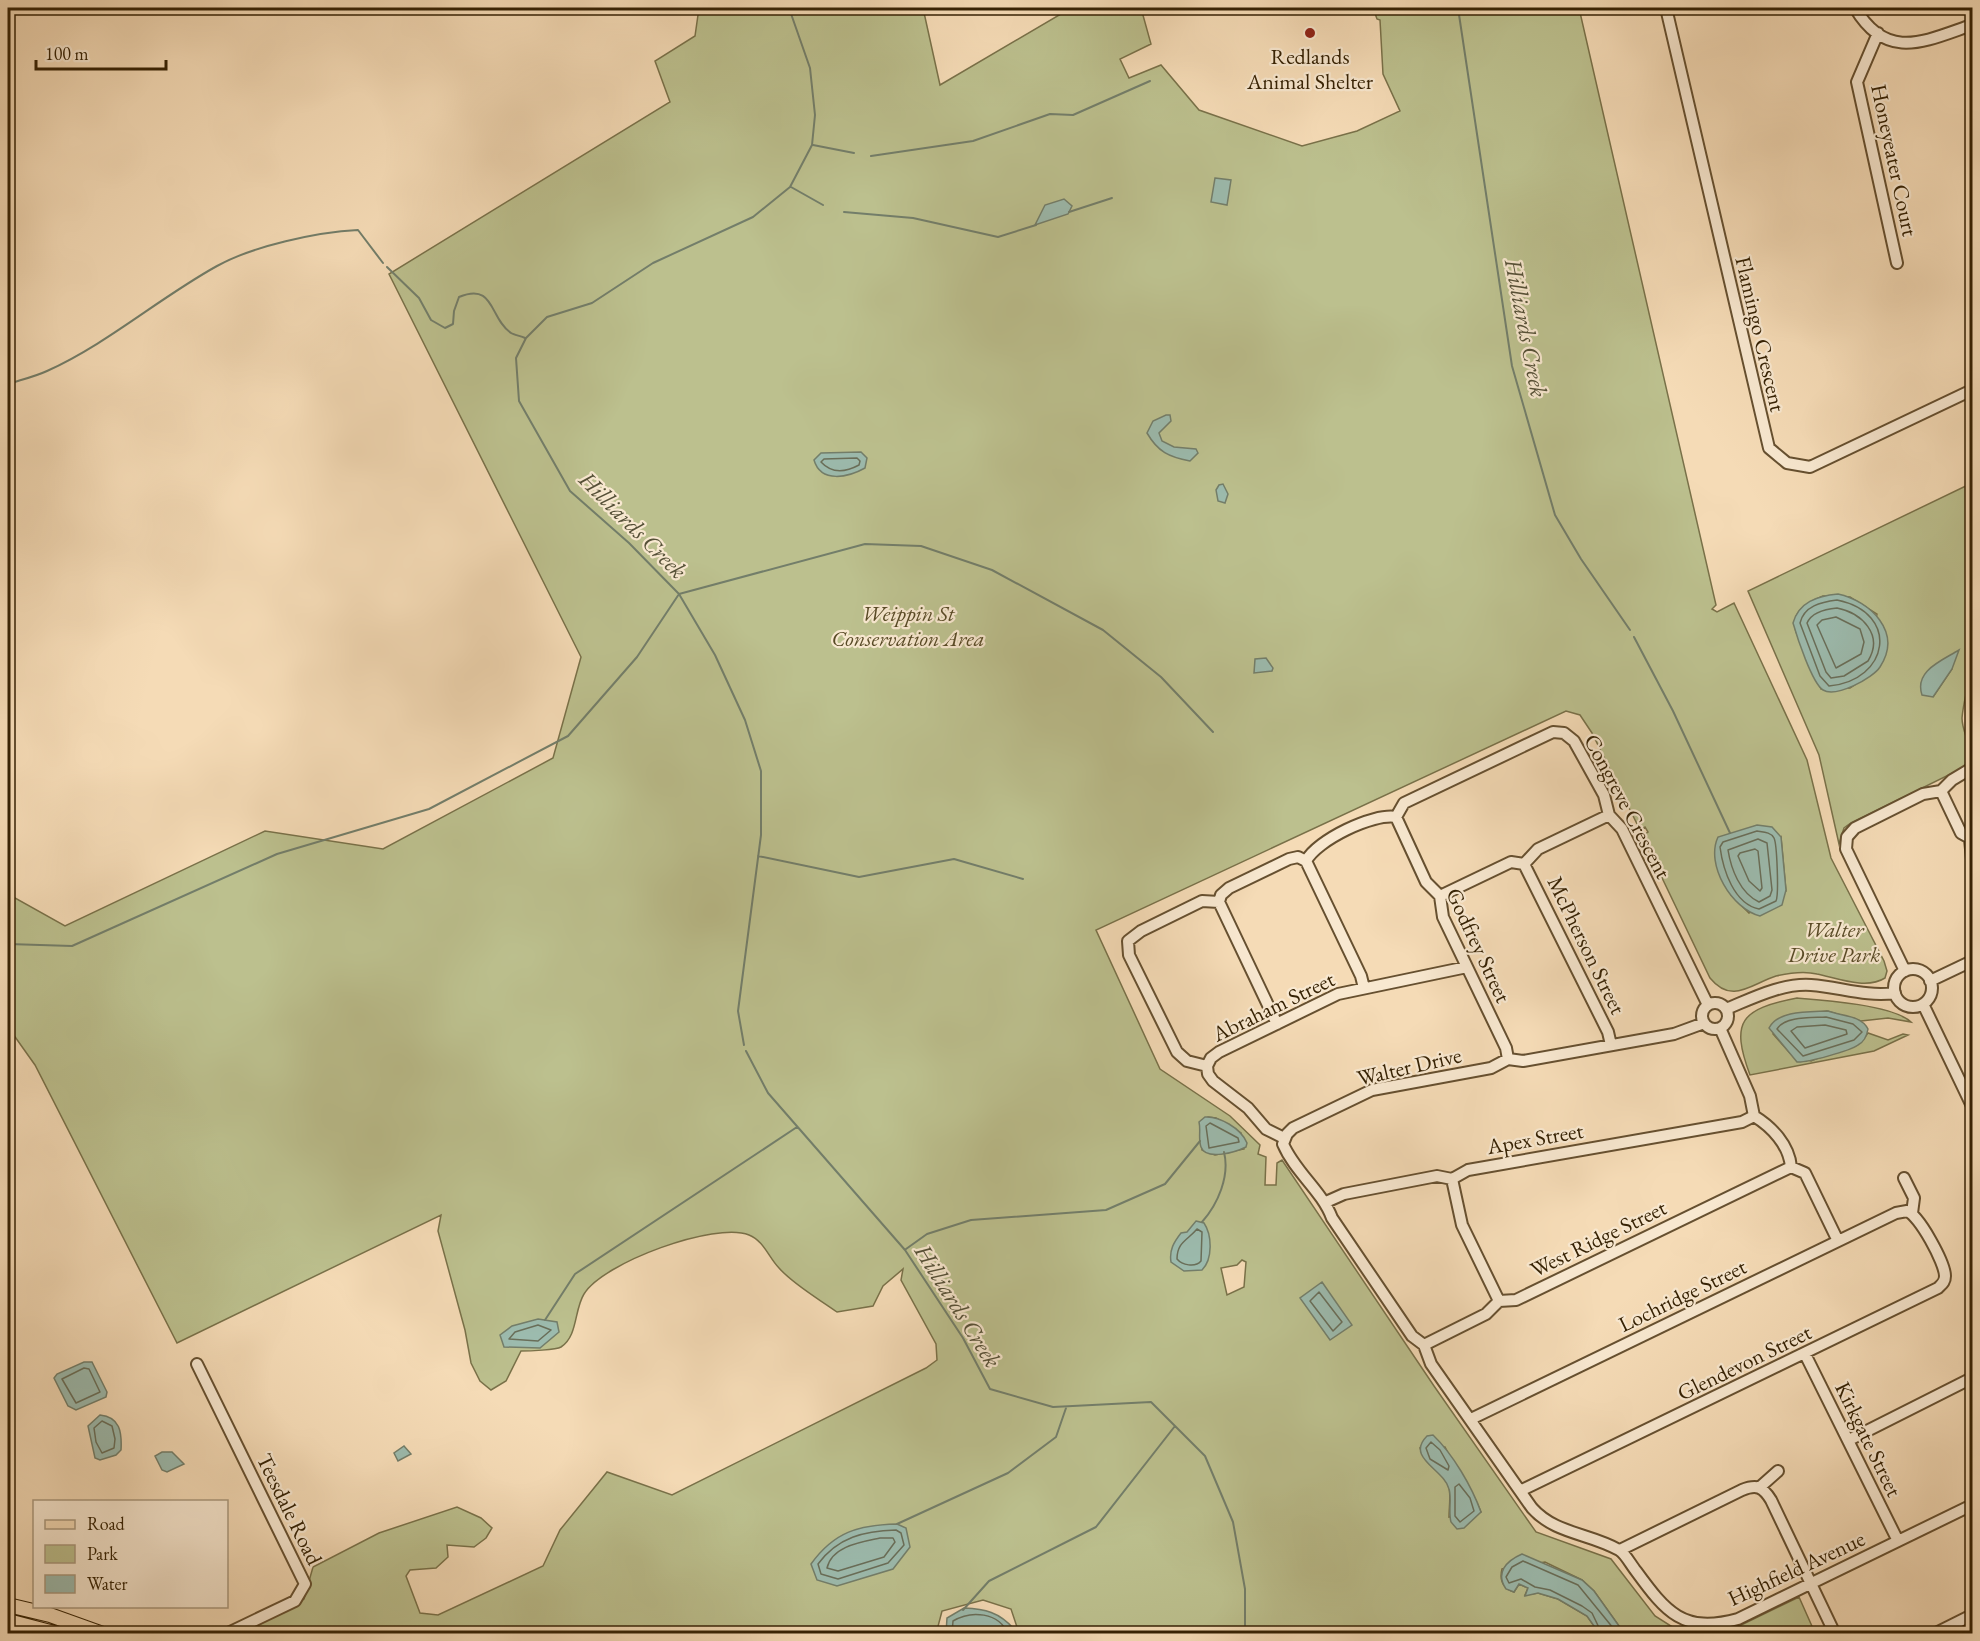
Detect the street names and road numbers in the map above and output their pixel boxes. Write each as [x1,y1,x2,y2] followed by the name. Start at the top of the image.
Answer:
[1864,81,1925,239] street label: Honeyeater Court
[1729,254,1792,415] street label: Flamingo Crescent
[1577,729,1678,884] street label: Congreve Crescent
[1541,871,1633,1019] street label: McPherson Street
[1439,883,1518,1007] street label: Godfrey Street
[1206,964,1339,1049] street label: Abraham Street
[1354,1040,1465,1093] street label: Walter Drive
[1484,1116,1585,1161] street label: Apex Street
[1525,1193,1671,1284] street label: West Ridge Street
[1613,1252,1751,1339] street label: Lochridge Street
[1672,1317,1816,1407] street label: Glendevon Street
[1828,1377,1909,1502] street label: Kirkgate Street
[250,1449,329,1571] street label: Teesdale Road
[1723,1524,1870,1613] street label: Highfield Avenue

